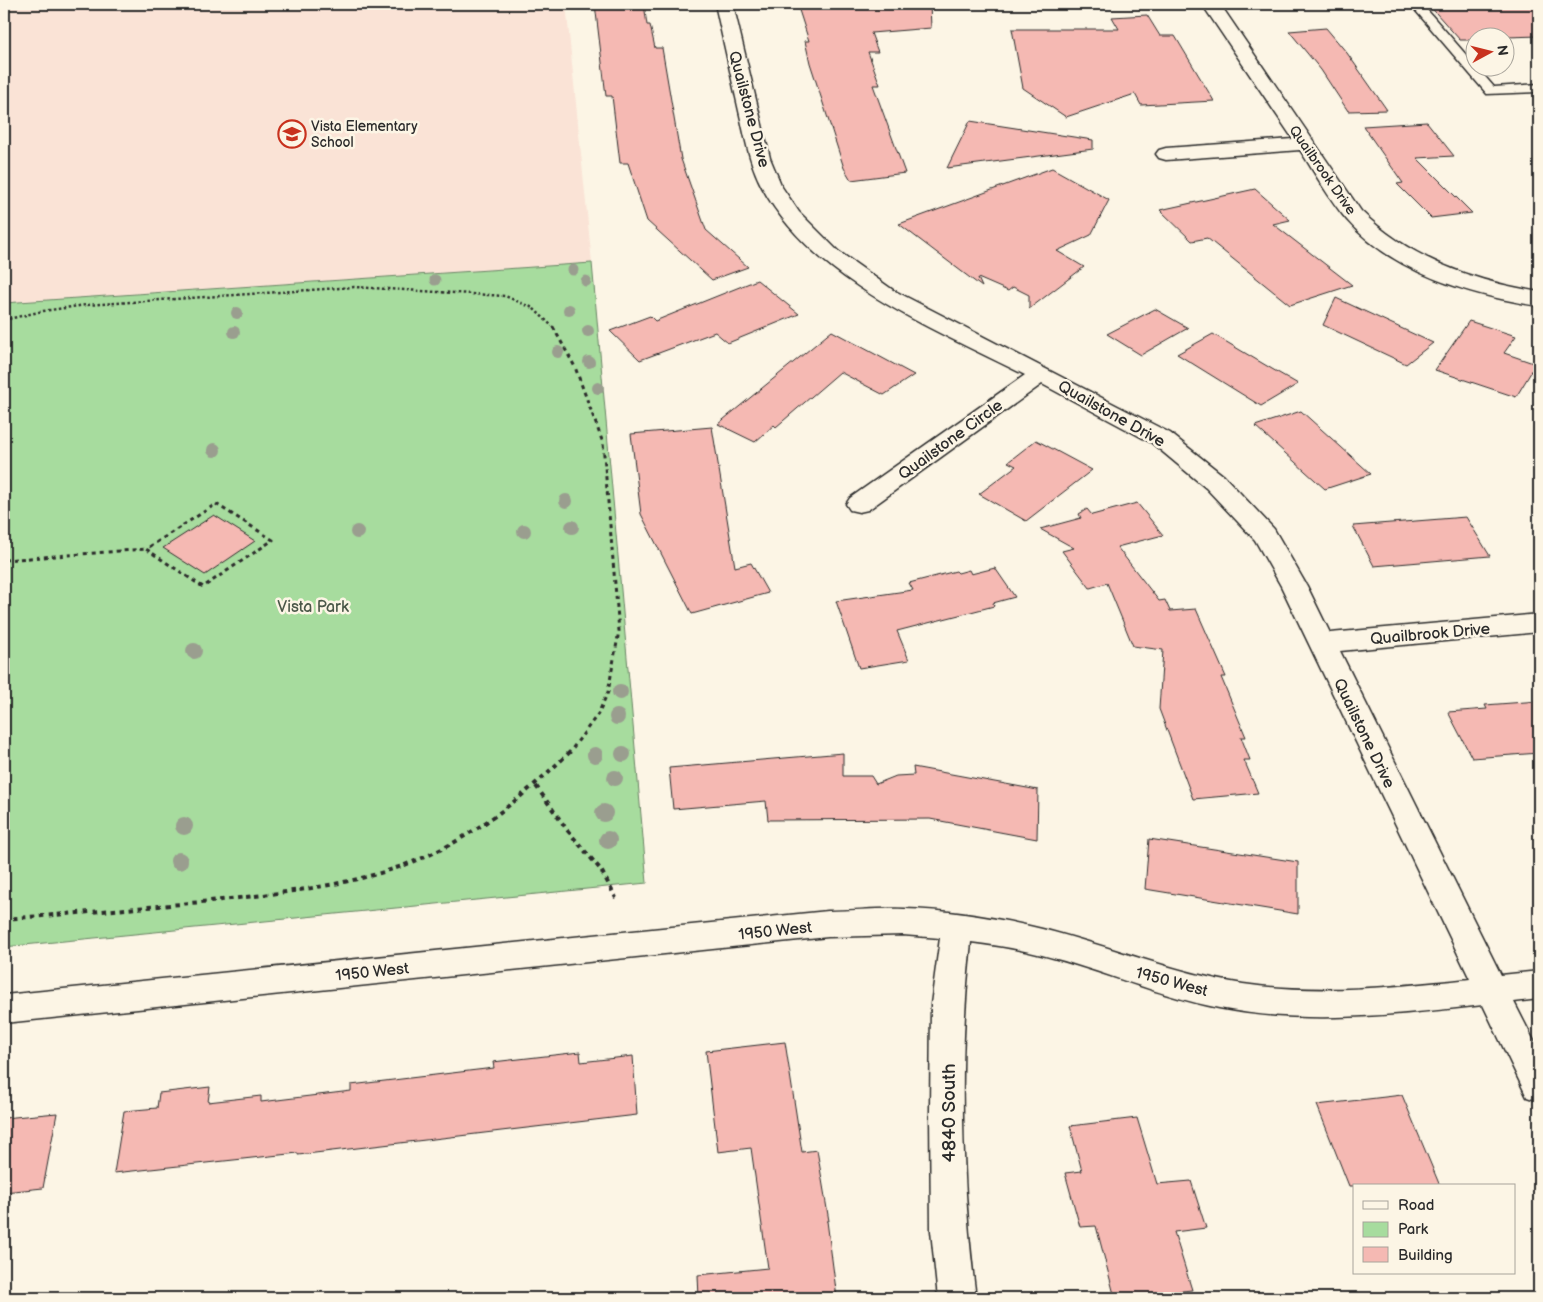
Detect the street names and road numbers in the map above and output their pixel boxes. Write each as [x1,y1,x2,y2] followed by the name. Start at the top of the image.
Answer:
[724,49,773,170] street label: Quailstone Drive
[1285,122,1360,218] street label: Quailbrook Drive
[1054,377,1169,452] street label: Quailstone Drive
[895,396,1007,484] street label: Quailstone Circle
[1369,620,1491,649] street label: Quailbrook Drive
[1329,676,1399,792] street label: Quailstone Drive
[738,918,813,945] street label: 1950 West
[335,959,410,986] street label: 1950 West
[1134,964,1210,1001] street label: 1950 West
[938,1063,961,1163] street label: 4840 South

